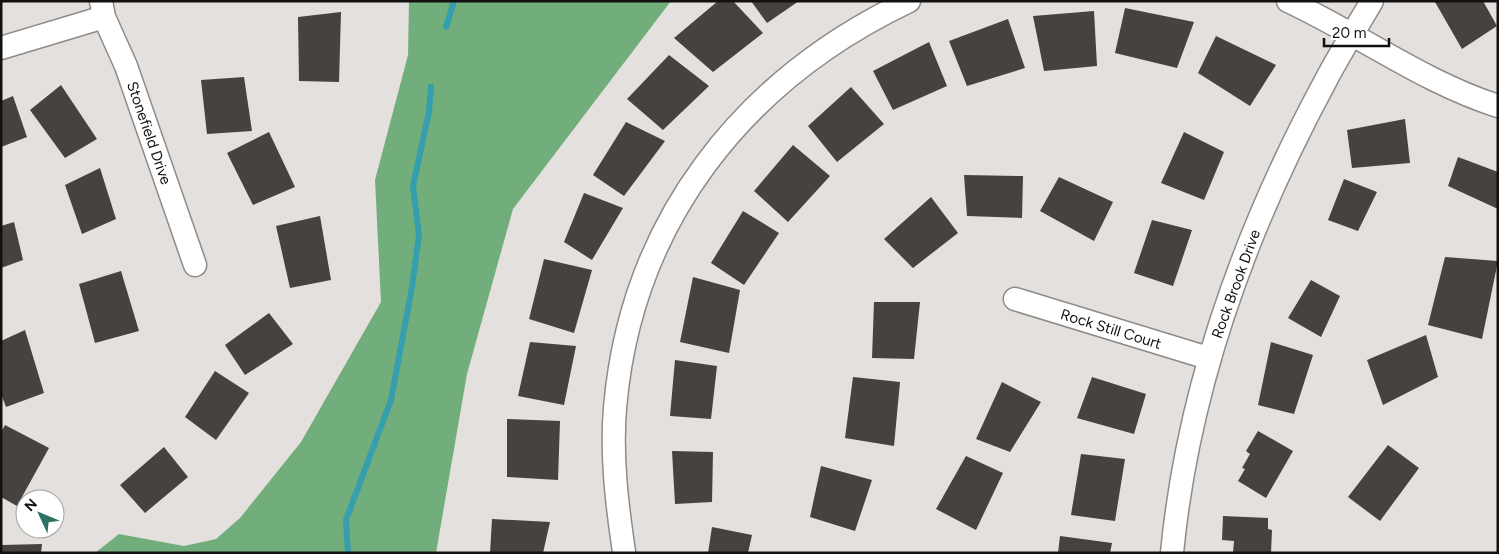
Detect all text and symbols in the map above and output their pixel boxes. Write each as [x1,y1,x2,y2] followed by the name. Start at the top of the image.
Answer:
[1324,15,1389,47] scale bar
[1332,24,1366,42] text: 20 m
[123,79,175,187] street label: Stonefield Drive
[1208,227,1264,341] street label: Rock Brook Drive
[1058,305,1164,353] street label: Rock Still Court
[15,489,65,539] north arrow
[21,496,41,515] text: N

